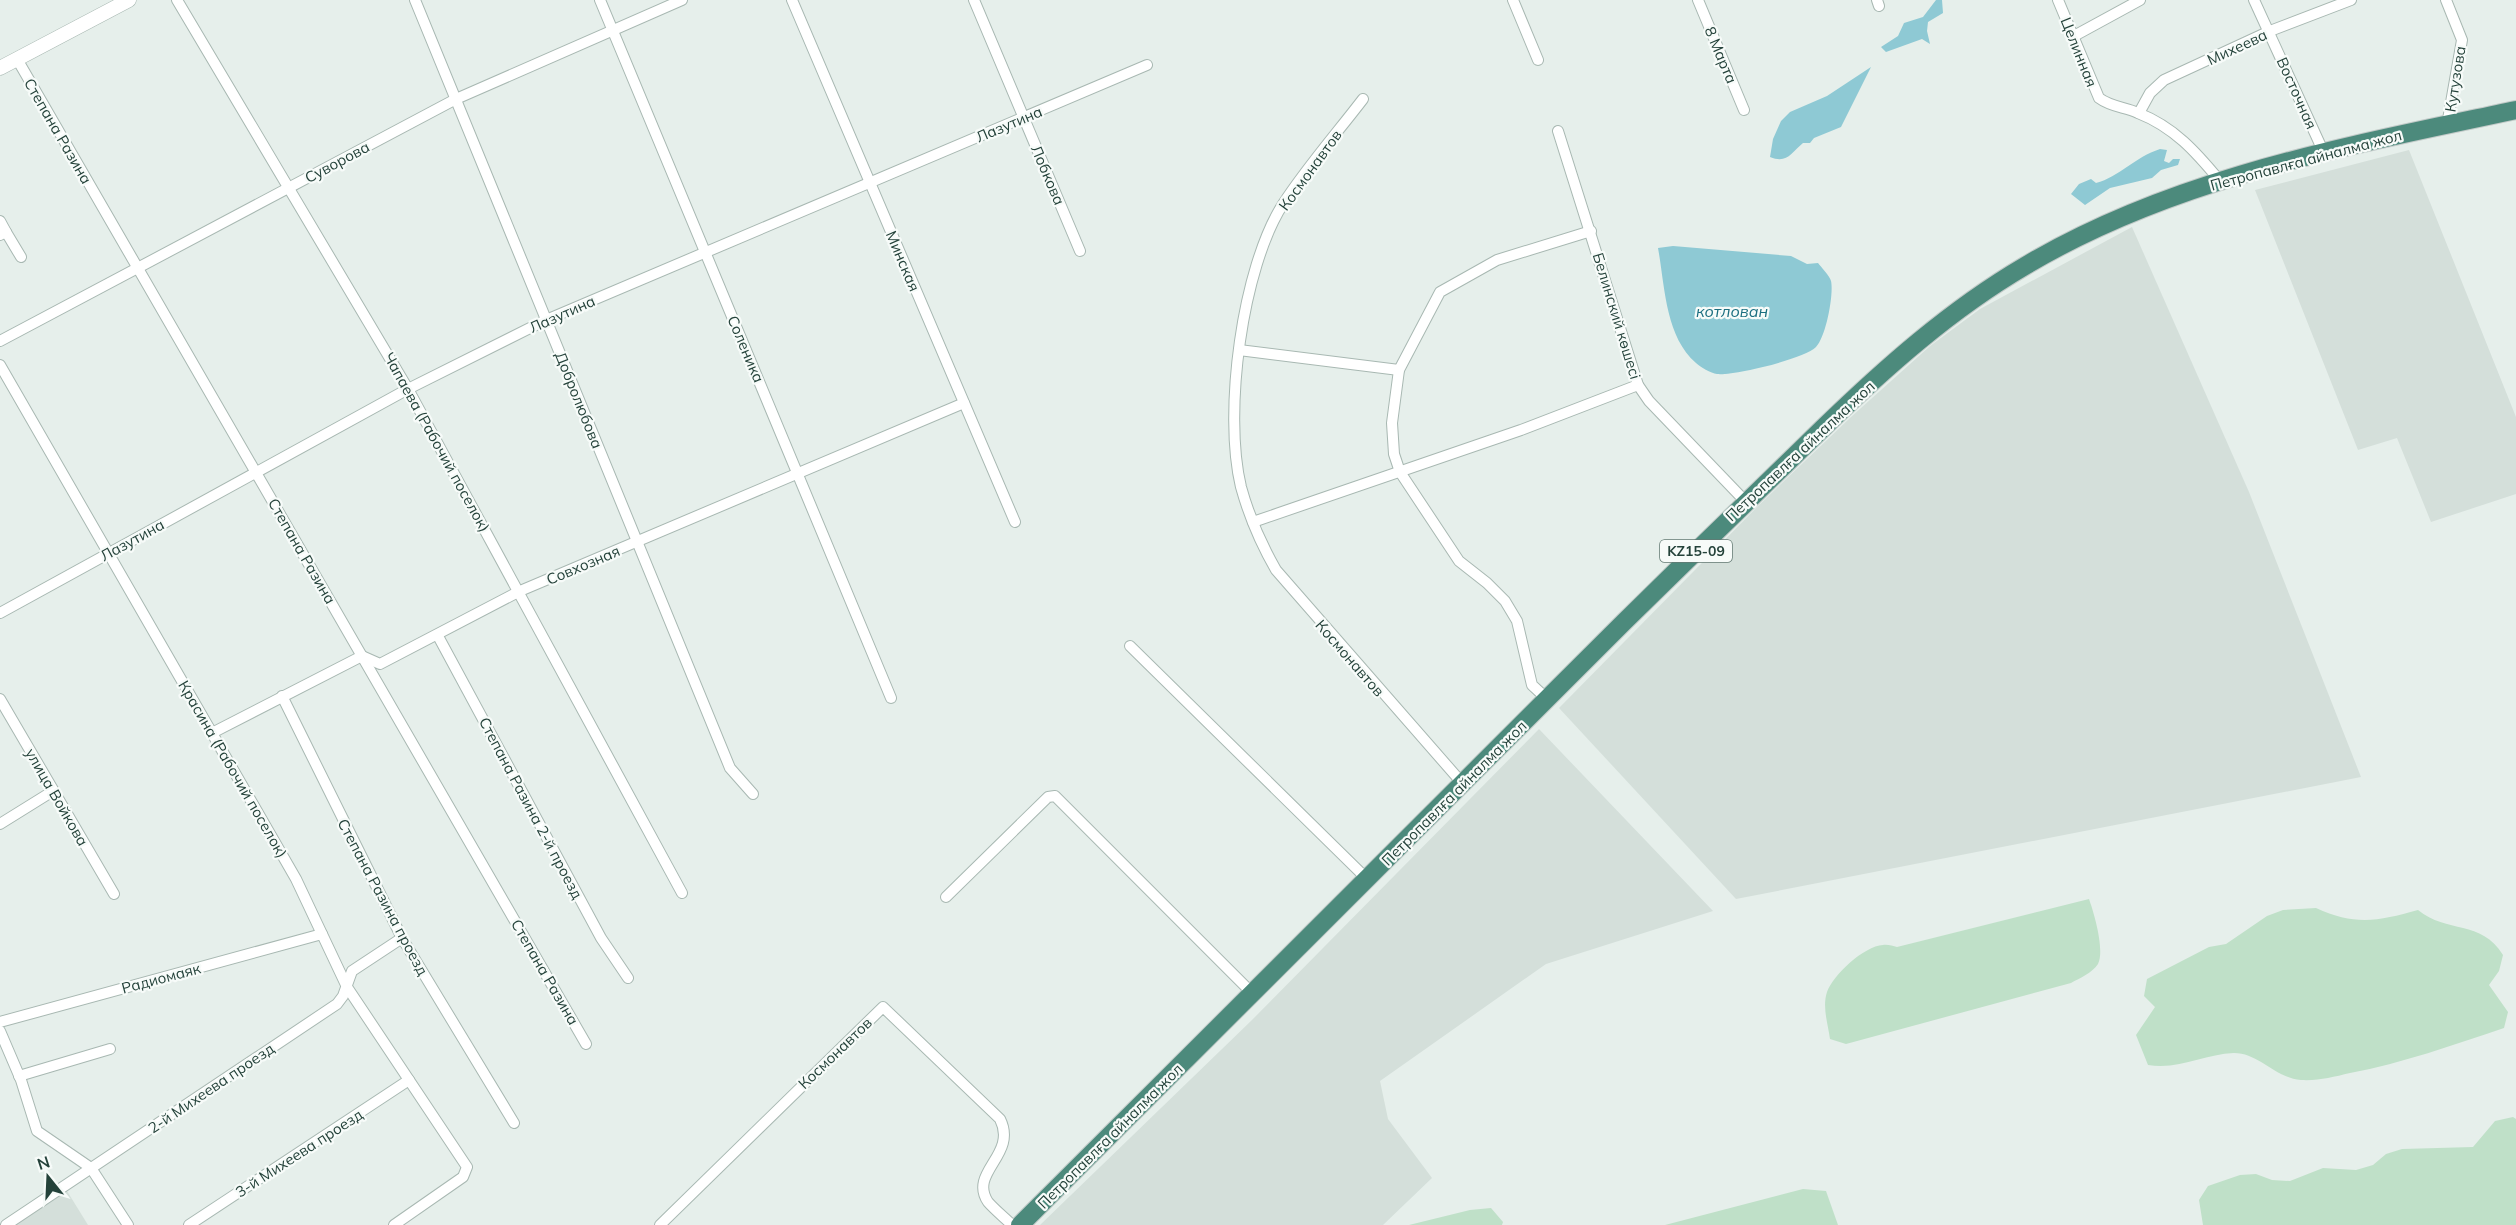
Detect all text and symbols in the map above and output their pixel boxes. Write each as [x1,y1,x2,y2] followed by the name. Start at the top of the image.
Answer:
[2056,14,2102,90] street label: Целинная
[1701,24,1741,86] street label: 8 Марта
[2204,25,2270,69] street label: Михеева
[2440,45,2470,113] street label: Кутузова
[2273,54,2321,132] street label: Восточная
[20,75,96,187] street label: Степана Разина
[973,102,1045,146] street label: Лазутина
[2208,125,2404,195] street label: Петропавлға айналма жол
[1274,126,1346,214] street label: Космонавтов
[301,137,373,187] street label: Суворова
[1027,142,1069,208] street label: Лобкова
[882,228,924,294] street label: Минская
[1589,250,1645,382] street label: Белинский көшесі
[526,291,598,337] street label: Лазутина
[1696,301,1768,321] water label: котлован
[723,313,769,385] street label: Соленика
[380,349,494,535] street label: Чапаева (Рабочий поселок)
[551,349,607,451] street label: Добролюбова
[1721,377,1879,525] street label: Петропавлға айналма жол
[264,495,340,607] street label: Степана Разина
[97,515,167,565] street label: Лазутина
[1660,540,1732,562] road number: KZ15-09
[543,541,623,589] street label: Совхозная
[1312,616,1388,700] street label: Космонавтов
[174,677,292,861] street label: Красина (Рабочий поселок)
[475,714,587,902] street label: Степана Разина 2-й проезд
[1377,716,1531,870] street label: Петропавлға айналма жол
[21,745,93,849] street label: улица Войкова
[334,815,432,979] street label: Степана Разина проезд
[507,916,583,1028] street label: Степана Разина
[119,958,203,998] street label: Радиомаяк
[794,1013,876,1093] street label: Космонавтов
[144,1039,278,1137] street label: 2-й Михеева проезд
[1033,1059,1187,1213] street label: Петропавлға айналма жол
[232,1105,366,1201] street label: 3-й Михеева проезд
[18,1147,78,1207] north arrow
[35,1151,52,1174] text: N

